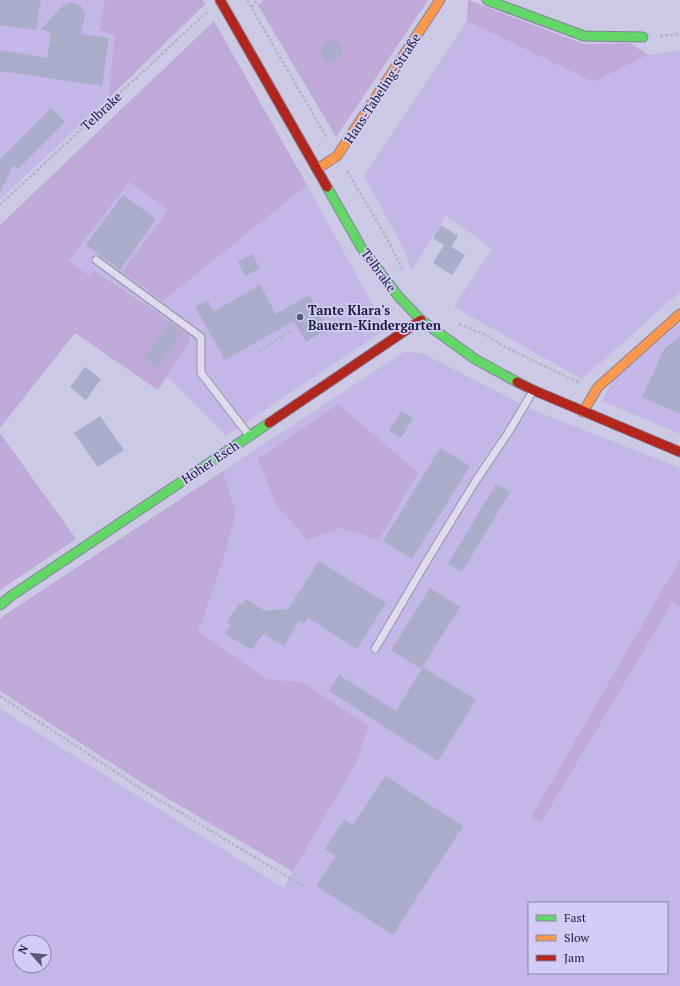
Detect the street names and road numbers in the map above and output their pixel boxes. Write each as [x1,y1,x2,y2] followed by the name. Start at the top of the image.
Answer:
[340,29,424,147] street label: Hans-Tabeling-Straße
[77,88,125,134] street label: Telbrake
[357,245,401,295] street label: Telbrake
[178,436,243,488] street label: Hoher Esch

